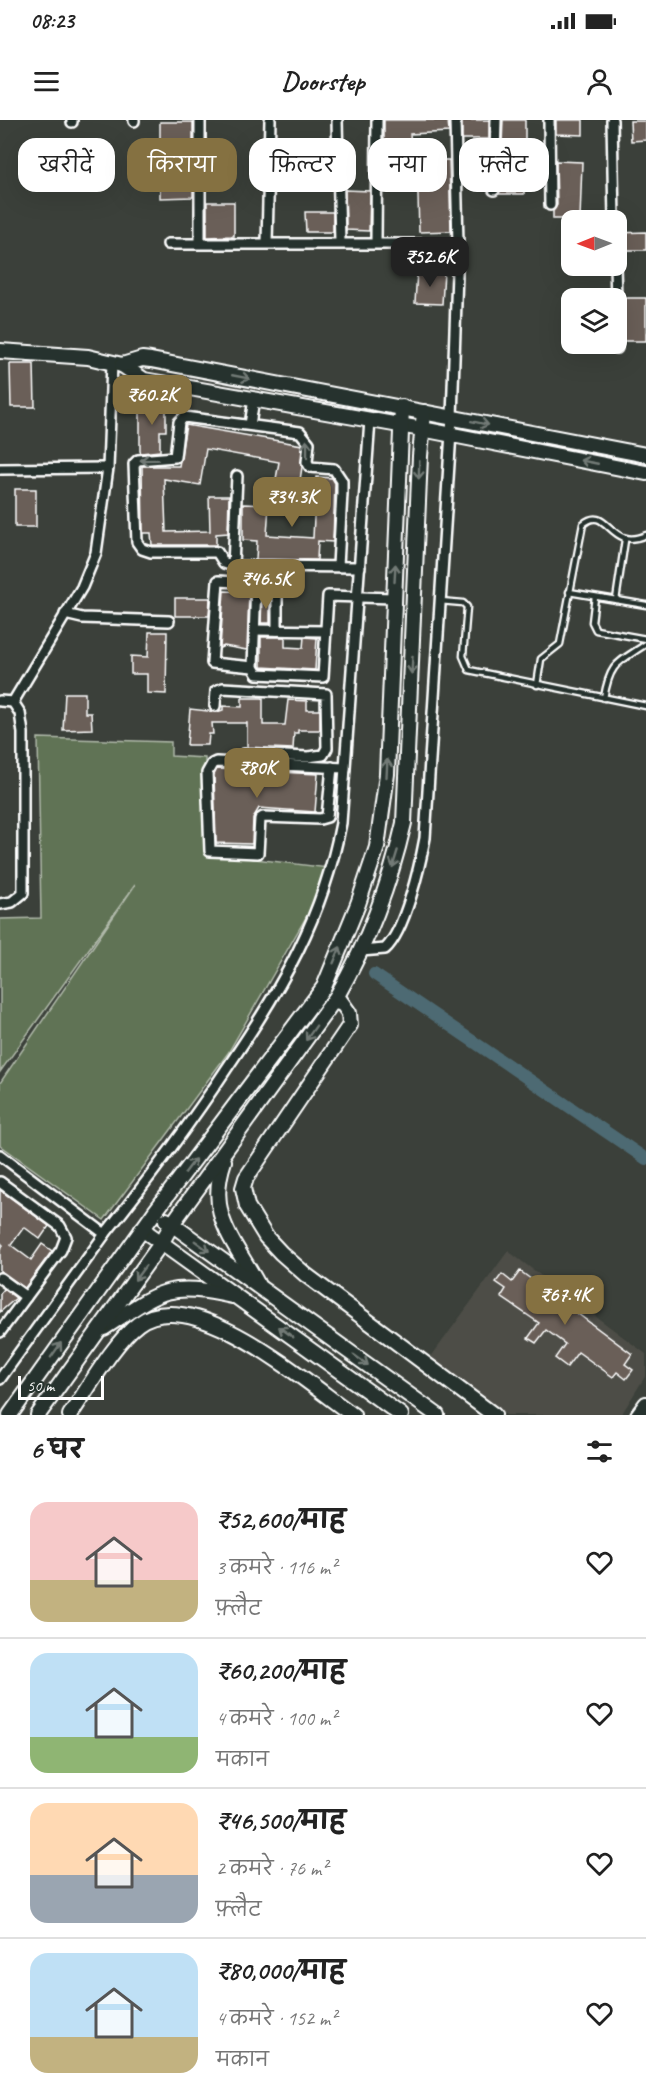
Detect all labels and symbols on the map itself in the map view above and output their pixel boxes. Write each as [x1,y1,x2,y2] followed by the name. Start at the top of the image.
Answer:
[561,210,627,276] north arrow
[381,237,479,288] pin: ₹52.6K
[231,372,250,383] one-way arrow
[103,375,201,426] pin: ₹60.2K
[470,418,489,429] one-way arrow
[301,440,313,460] one-way arrow
[140,454,160,465] one-way arrow
[579,456,599,467] one-way arrow
[413,459,425,479] one-way arrow
[243,477,341,528] pin: ₹34.3K
[217,559,315,610] pin: ₹46.5K
[389,564,400,584] one-way arrow
[406,654,417,674] one-way arrow
[221,748,293,799] pin: ₹80K
[381,759,392,779] one-way arrow
[389,849,400,868] one-way arrow
[332,947,343,965] one-way arrow
[305,1025,317,1041] one-way arrow
[183,1158,196,1174] one-way arrow
[194,1240,210,1252] one-way arrow
[134,1264,146,1280] one-way arrow
[516,1275,614,1326] pin: ₹67.4K
[278,1325,294,1338] one-way arrow
[50,1343,63,1359] one-way arrow
[352,1354,368,1366] one-way arrow
[18,1373,104,1400] scale bar

